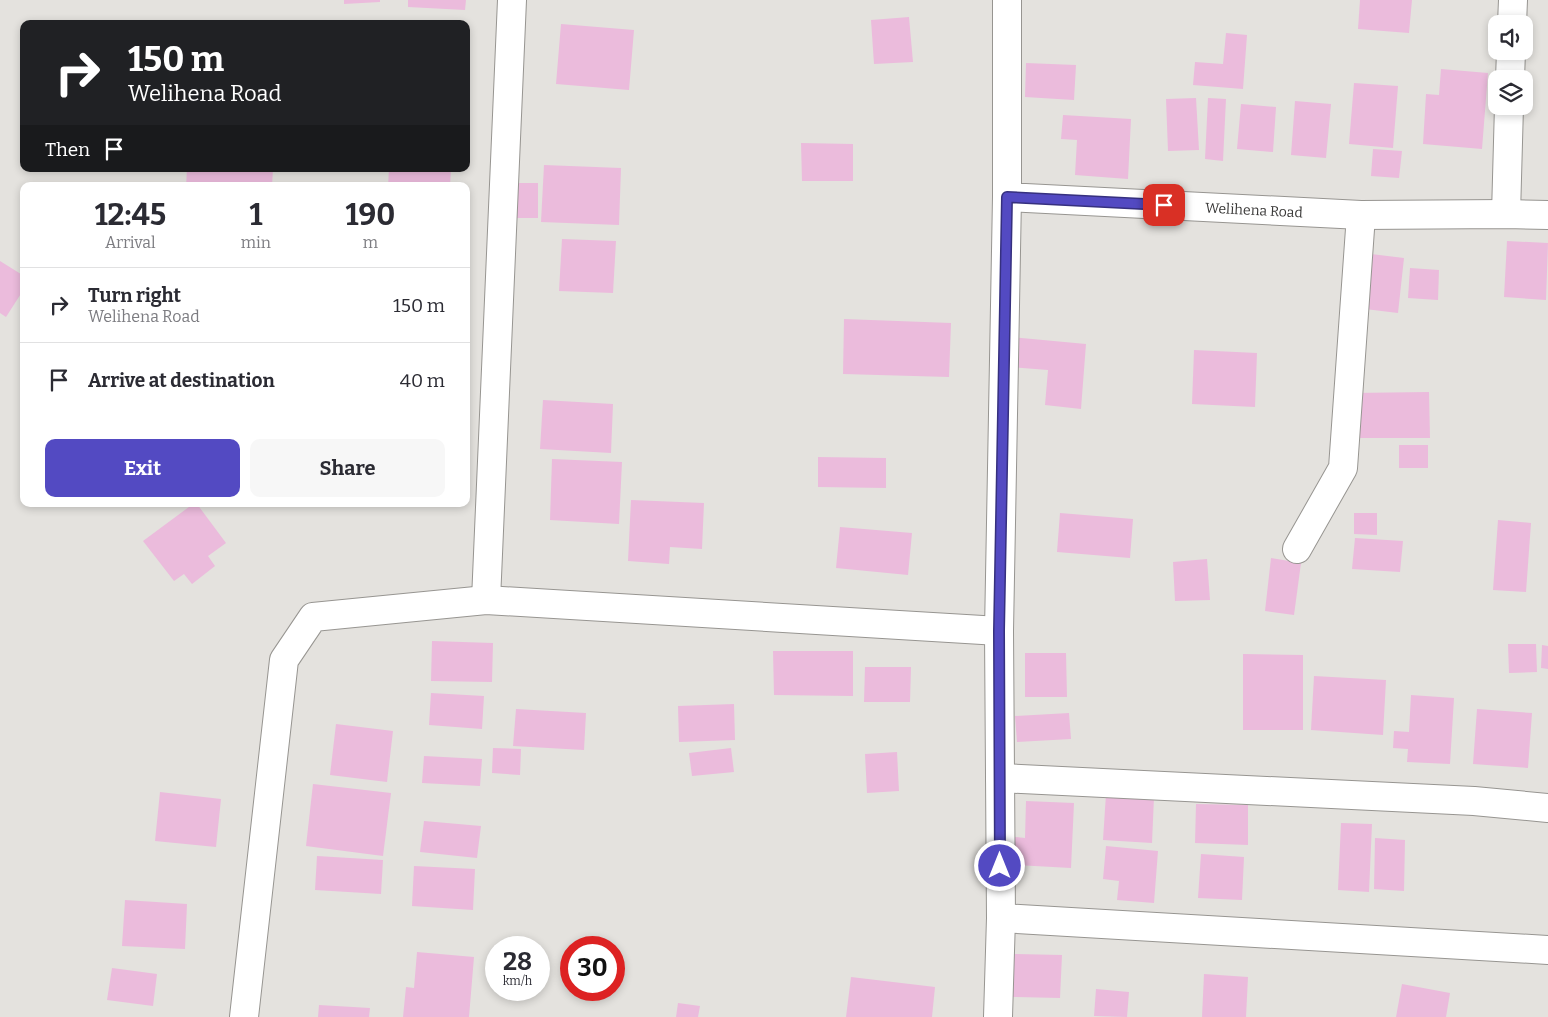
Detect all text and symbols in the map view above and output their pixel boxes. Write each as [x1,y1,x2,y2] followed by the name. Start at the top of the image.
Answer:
[1488,15,1533,115] map controls
[1488,15,1533,60] button: sound
[128,38,224,80] text: 150 m
[45,40,110,105] icon: right
[1488,70,1533,115] button: layers
[128,80,282,107] text: Welihena Road
[100,135,128,163] icon: arrive
[45,138,90,161] text: Then
[1143,184,1185,226] pin
[1150,191,1178,219] icon: arrive
[95,197,166,233] text: 12:45
[249,197,262,233] text: 1
[346,197,395,233] text: 190
[1205,199,1303,222] street label: Welihena Road
[105,233,156,252] text: Arrival
[241,233,271,252] text: min
[363,233,378,252] text: m
[88,284,181,307] text: Turn right
[45,291,73,319] icon: right
[393,294,445,317] text: 150 m
[88,307,200,326] text: Welihena Road
[45,366,73,394] icon: arrive
[88,369,275,392] text: Arrive at destination
[400,369,445,392] text: 40 m
[45,439,240,497] button: Exit
[250,439,445,497] button: Share
[973,839,1025,891] position arrow
[560,936,625,1001] speed limit sign: 30
[503,947,532,977] text: 28
[503,974,532,988] text: km/h

